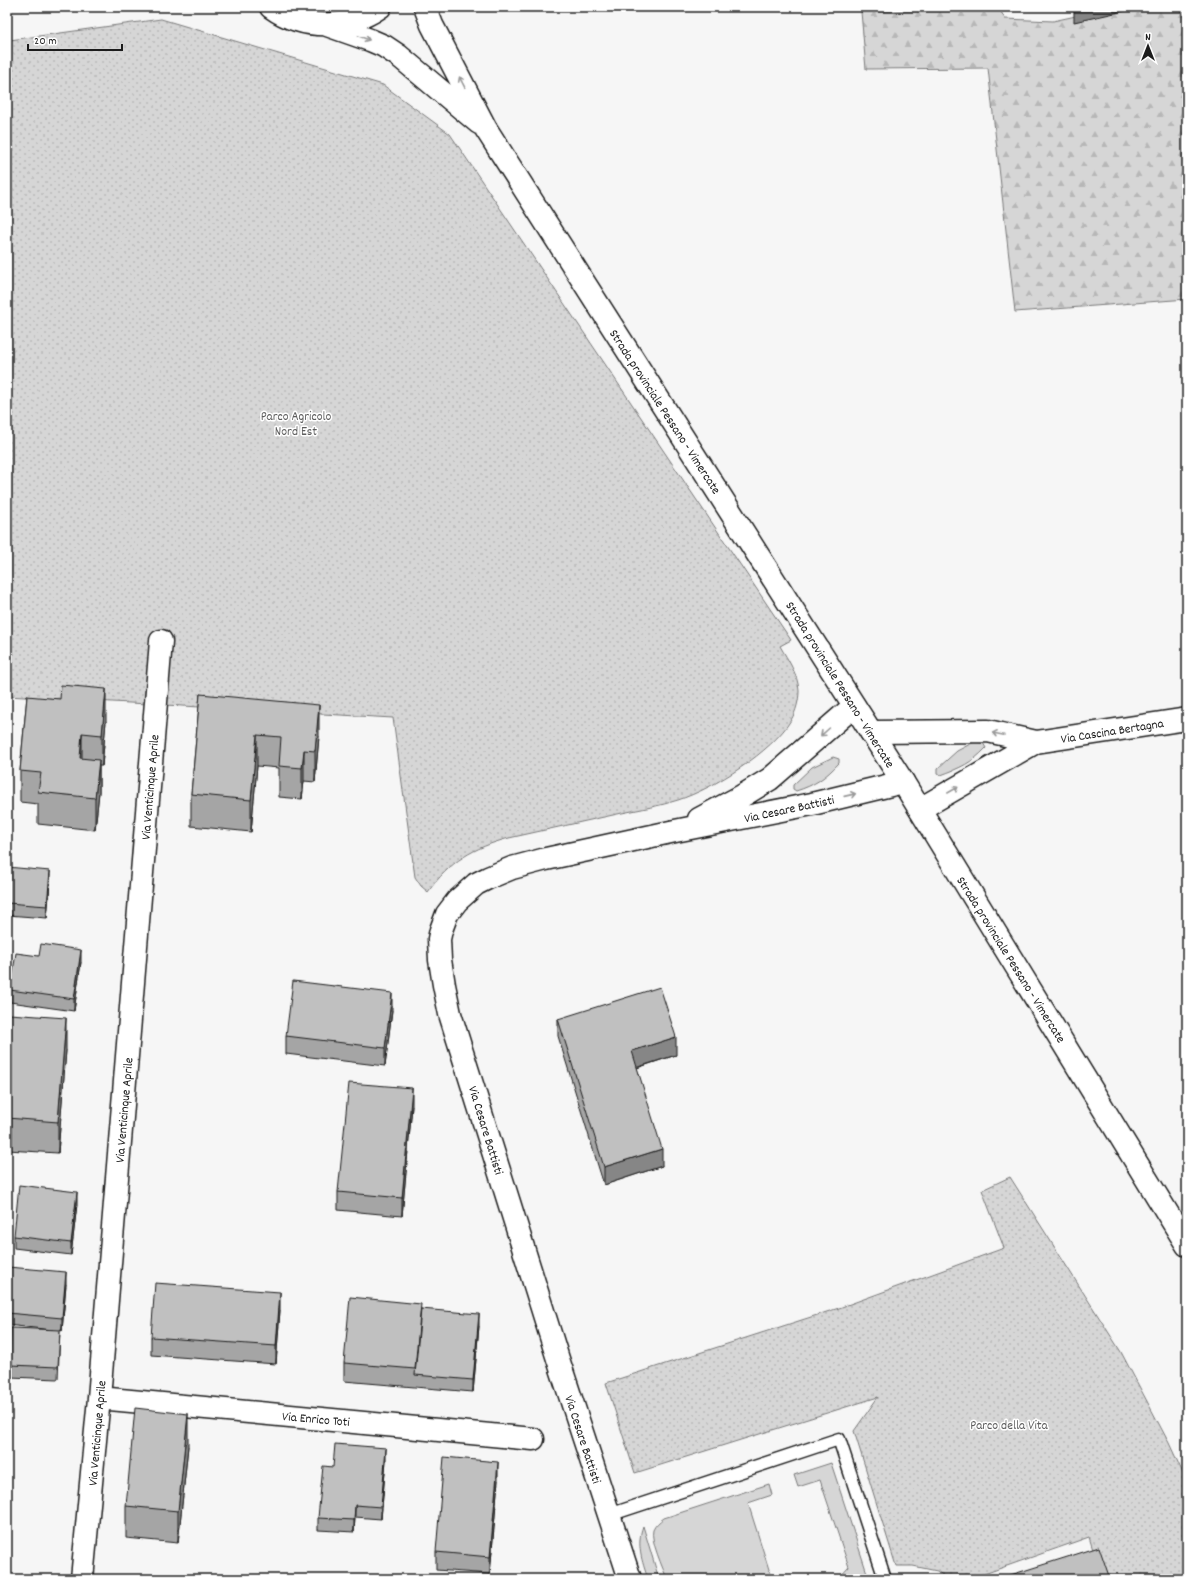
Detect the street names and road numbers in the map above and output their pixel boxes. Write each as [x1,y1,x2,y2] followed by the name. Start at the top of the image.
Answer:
[603,326,725,499] street label: Strada provinciale Pessano - Vimercate
[780,598,898,773] street label: Strada provinciale Pessano - Vimercate
[1060,715,1166,750] street label: Via Cascina Bertagna
[137,733,166,841] street label: Via Venticinque Aprile
[743,791,837,829] street label: Via Cesare Battisti
[951,873,1069,1048] street label: Strada provinciale Pessano - Vimercate
[111,1056,140,1164] street label: Via Venticinque Aprile
[462,1084,507,1178] street label: Via Cesare Battisti
[84,1379,113,1487] street label: Via Venticinque Aprile
[558,1393,605,1487] street label: Via Cesare Battisti
[281,1408,351,1433] street label: Via Enrico Toti

